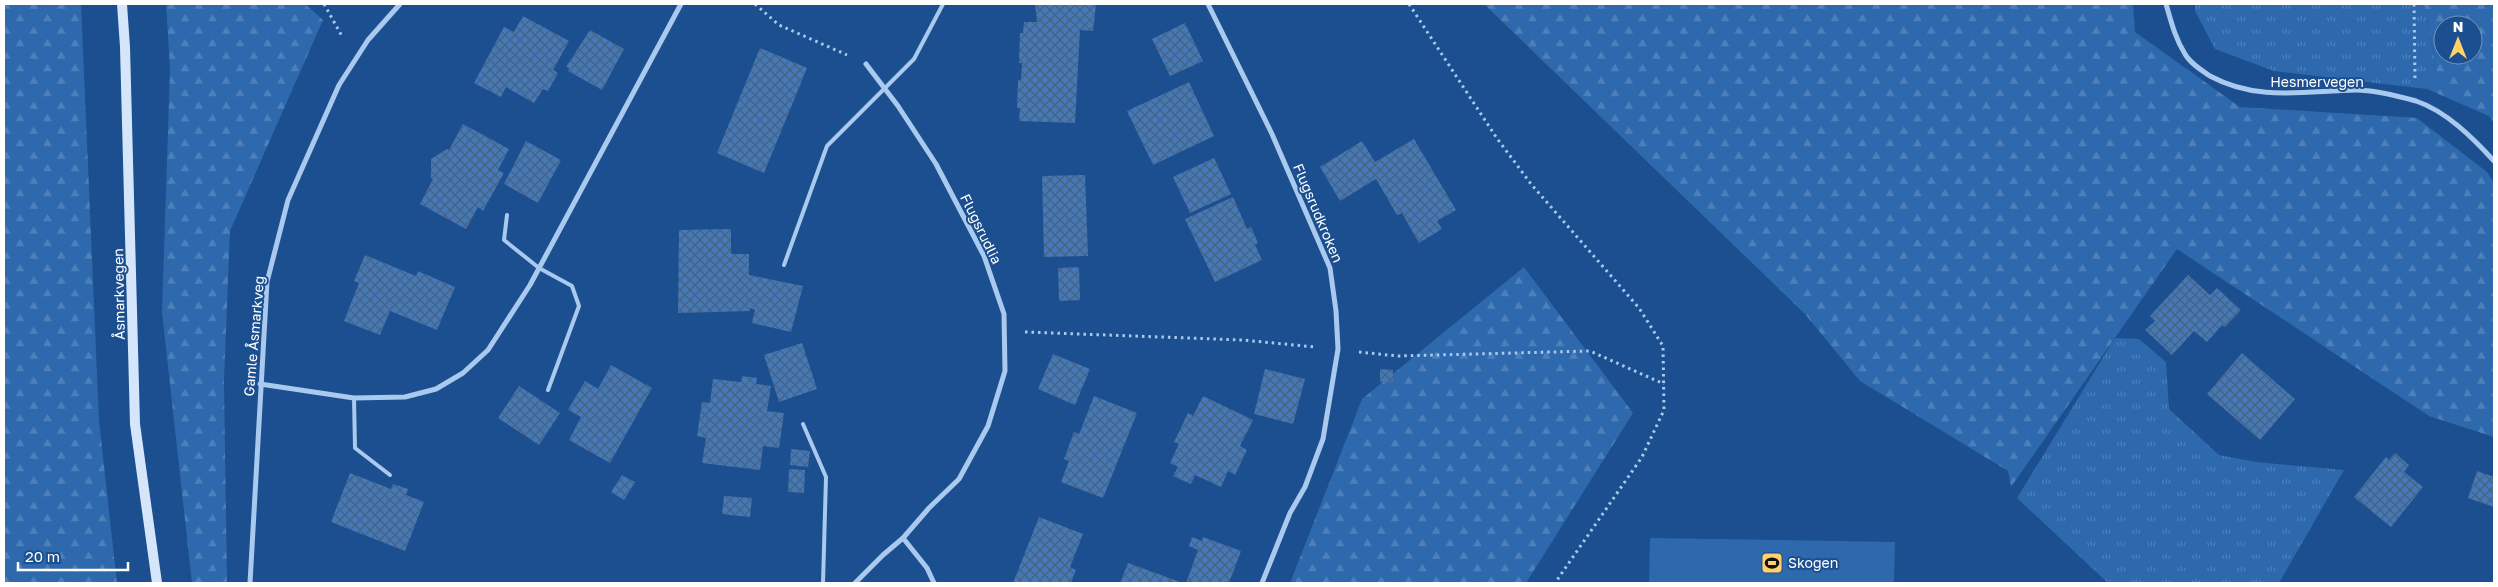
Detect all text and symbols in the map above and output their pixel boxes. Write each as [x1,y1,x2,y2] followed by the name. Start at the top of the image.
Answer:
[2433,15,2483,65] north arrow
[2453,18,2463,35] text: N
[2270,73,2364,90] street label: Hesmervegen
[1290,161,1347,265] street label: Flugsrudkroken
[957,191,1006,267] street label: Flugsrudlia
[109,248,128,340] street label: Åsmarkvegen
[240,275,267,397] street label: Gamle Åsmarkveg
[18,540,128,572] scale bar
[25,547,60,565] text: 20 m
[1760,551,1784,575] sports icon: Skogen
[1788,554,1838,571] place label: Skogen

